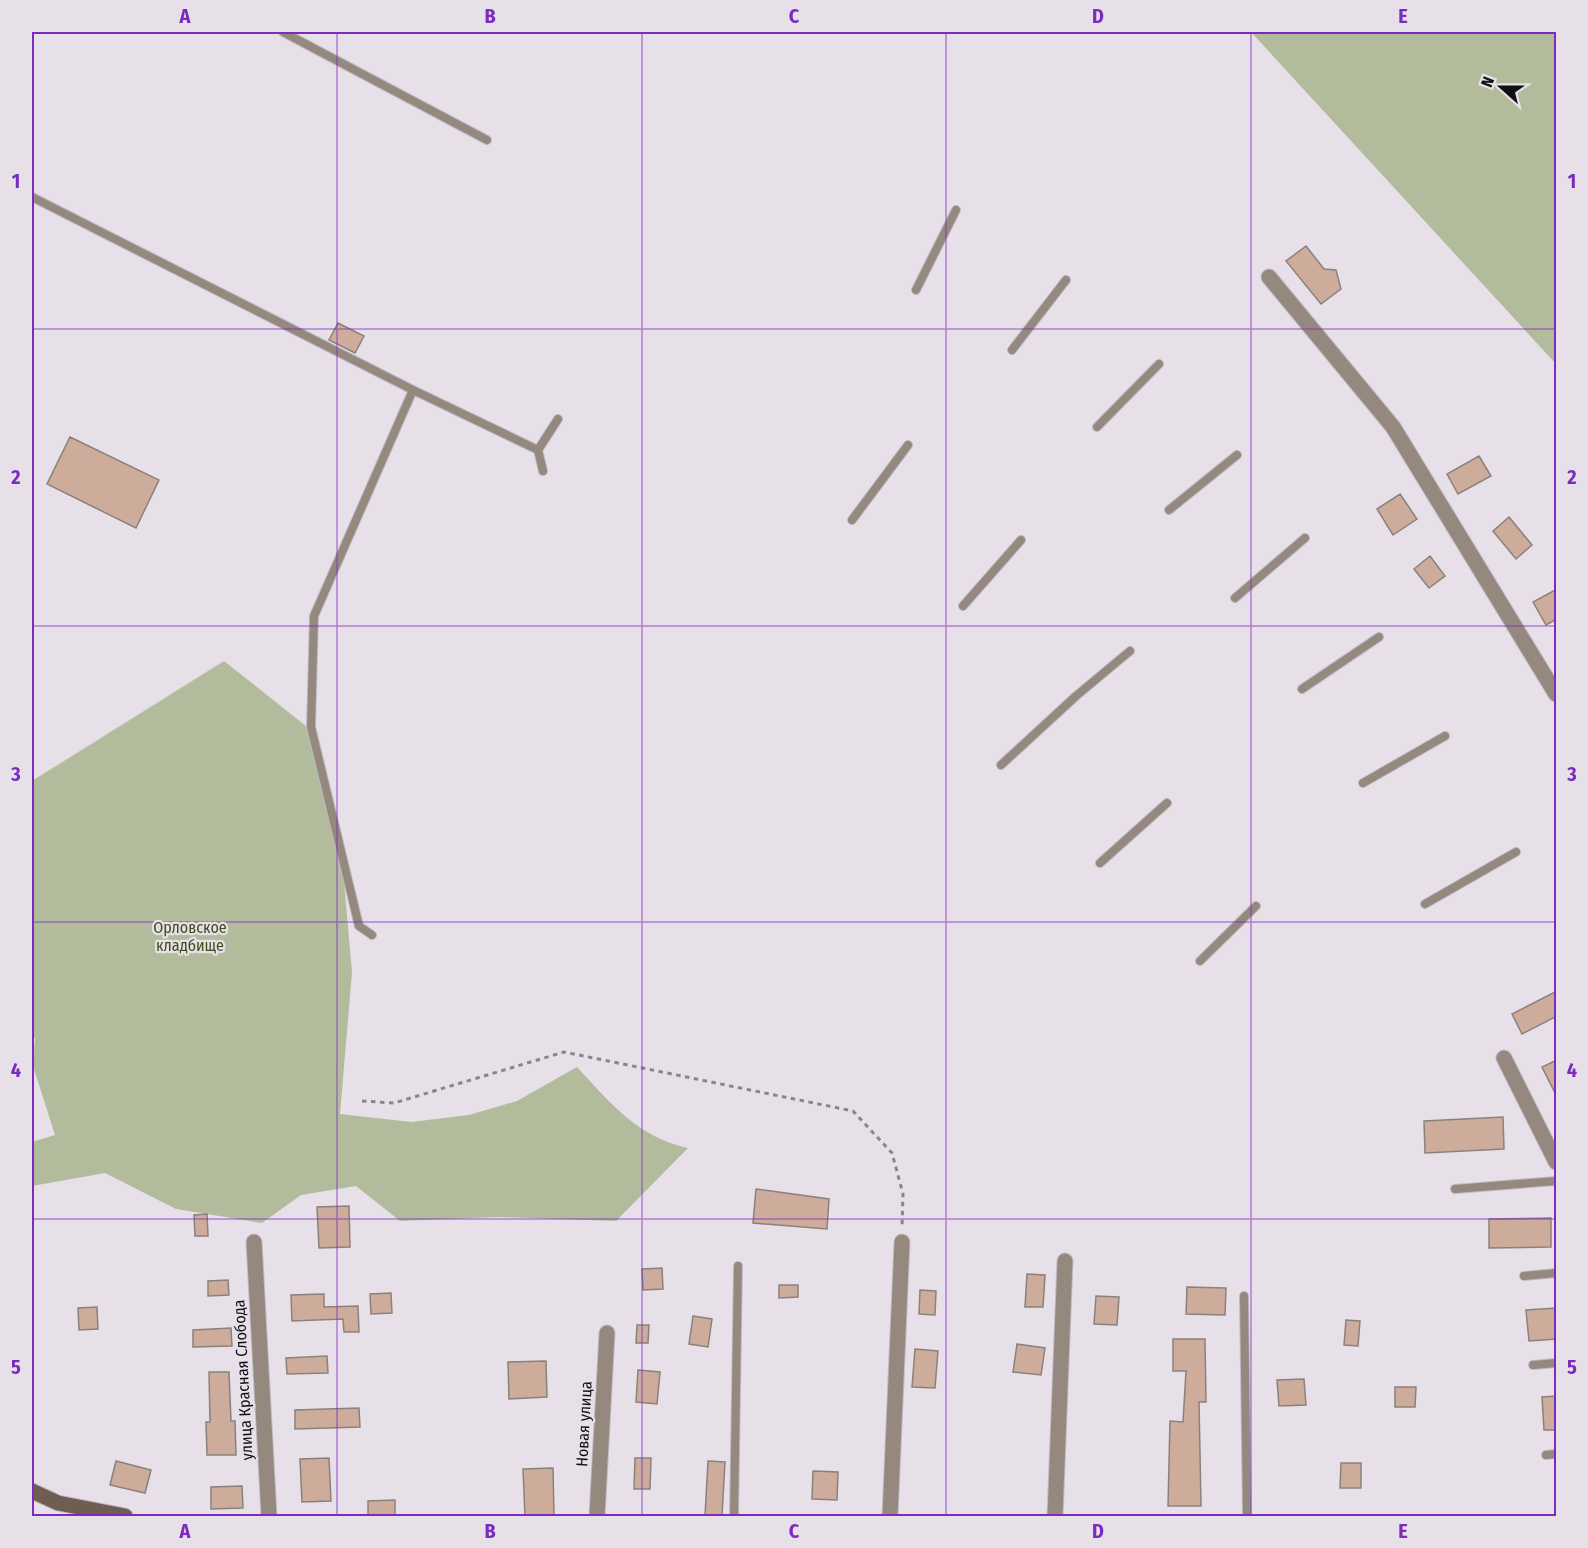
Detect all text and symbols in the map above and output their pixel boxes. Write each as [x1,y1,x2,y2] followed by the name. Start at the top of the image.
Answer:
[179,4,192,28] text: A
[484,4,496,28] text: B
[789,4,800,28] text: C
[1092,4,1104,28] text: D
[1398,4,1408,28] text: E
[1471,57,1531,117] north arrow
[1477,74,1498,90] text: N
[12,169,20,193] text: 1
[1568,169,1576,193] text: 1
[10,465,21,489] text: 2
[1566,465,1577,489] text: 2
[10,762,21,786] text: 3
[1566,762,1577,786] text: 3
[153,918,227,955] park label: Орловское кладбище
[11,1058,21,1082] text: 4
[1567,1058,1577,1082] text: 4
[229,1299,257,1461] street label: улица Красная Слобода
[11,1355,21,1379] text: 5
[1567,1355,1577,1379] text: 5
[572,1381,596,1467] street label: Новая улица
[179,1519,192,1543] text: A
[484,1519,496,1543] text: B
[789,1519,800,1543] text: C
[1092,1519,1104,1543] text: D
[1398,1519,1408,1543] text: E

